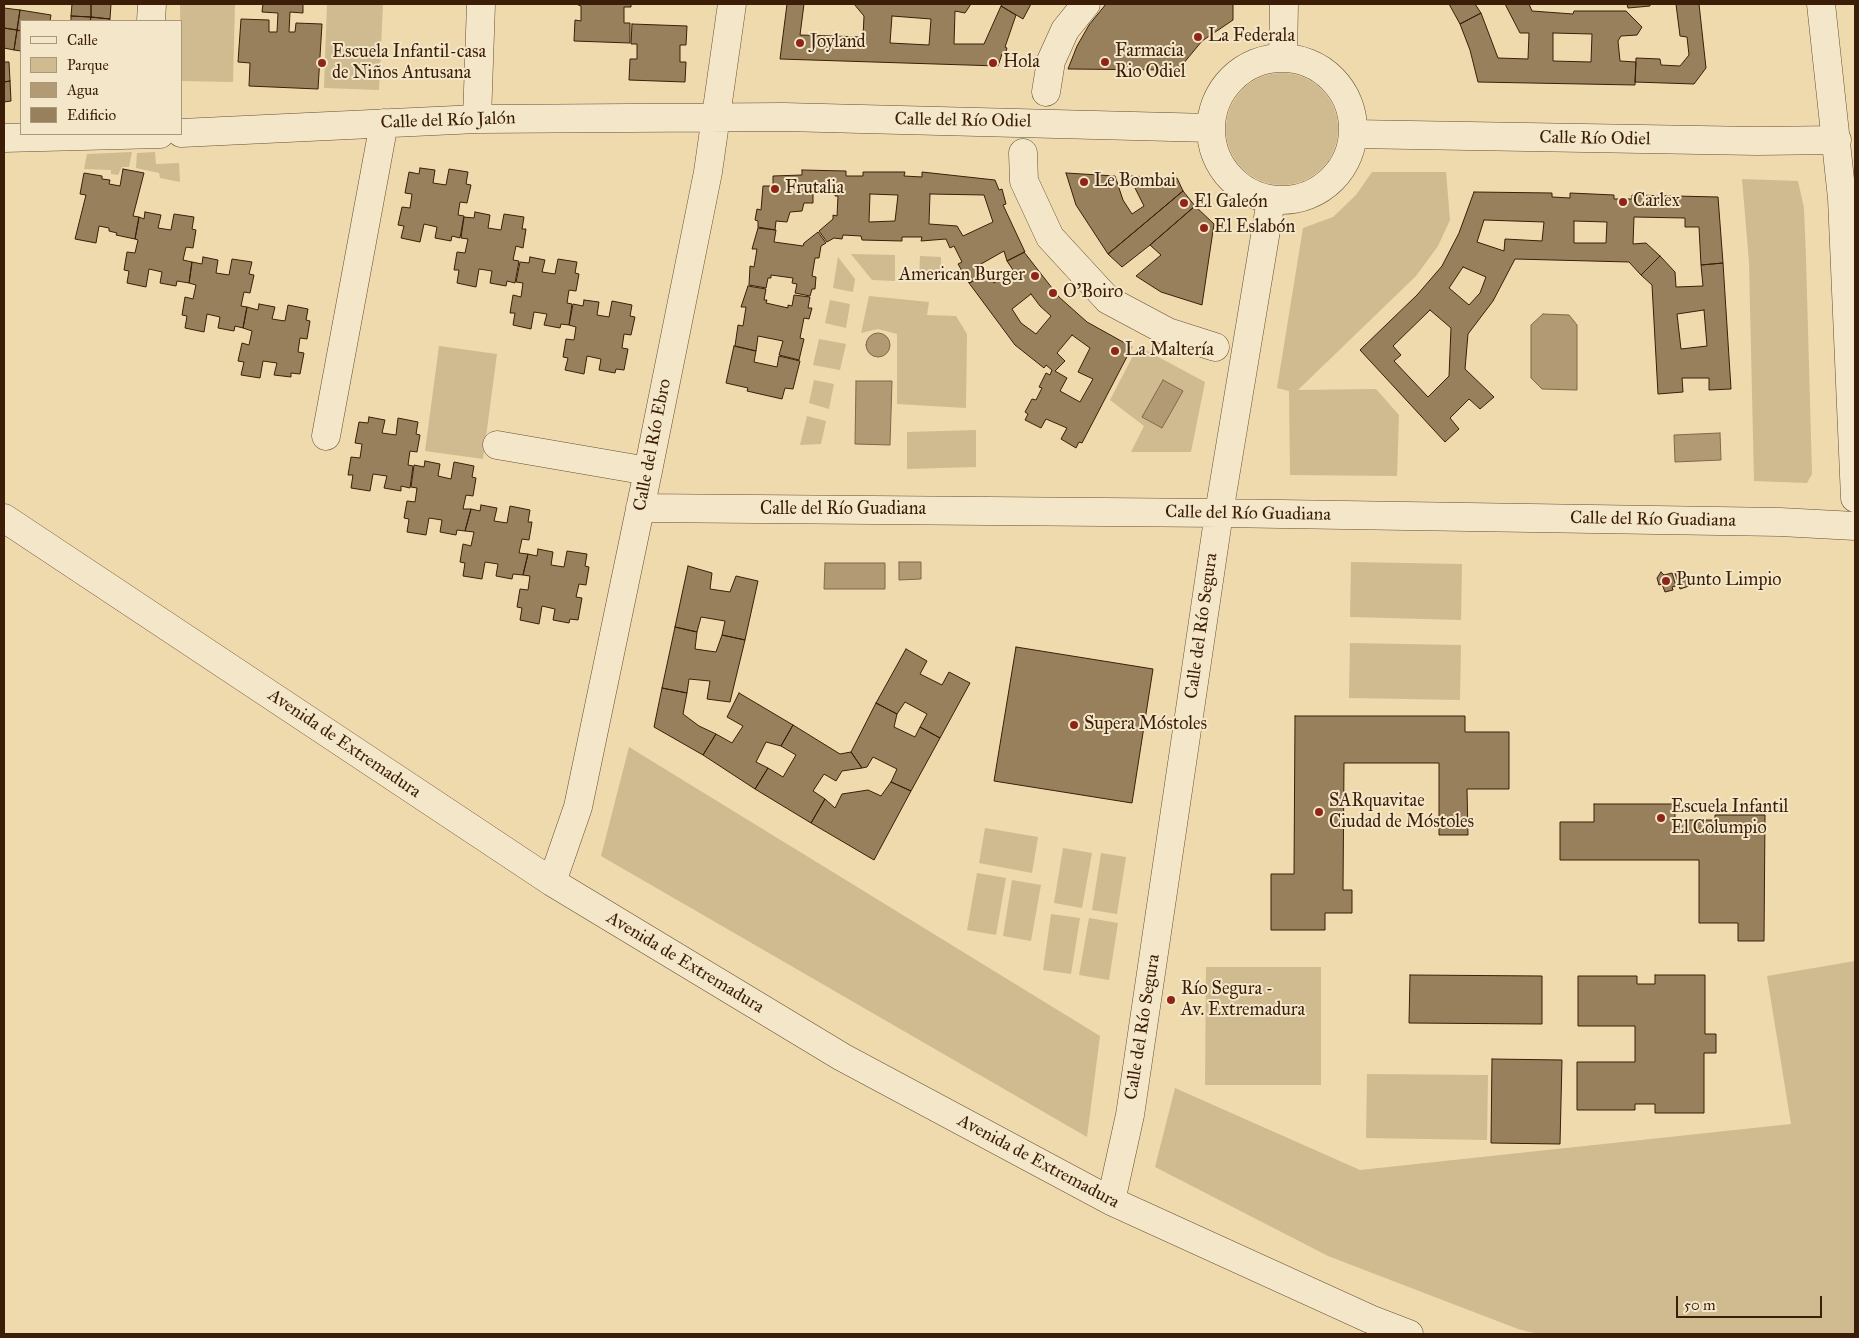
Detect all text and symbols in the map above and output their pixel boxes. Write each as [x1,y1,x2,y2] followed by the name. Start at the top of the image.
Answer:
[20,20,182,135] legend
[1208,26,1295,48] place label: La Federala
[67,31,98,49] text: Calle
[1192,31,1204,43] marker: La Federala
[810,32,866,54] place label: Joyland
[794,37,806,49] marker: Joyland
[1115,41,1186,84] place label: Farmacia Rio Odiel
[332,42,486,84] place label: Escuela Infantil-casa de Niños Antusana
[1003,52,1040,74] place label: Hola
[67,56,109,74] text: Parque
[1099,56,1111,68] marker: Farmacia Rio Odiel
[316,57,328,69] marker: Escuela Infantil-casa de Niños Antusana
[987,57,999,69] marker: Hola
[67,81,99,99] text: Agua
[67,106,116,124] text: Edificio
[380,108,516,134] street label: Calle del Río Jalón
[894,109,1032,133] street label: Calle del Río Odiel
[1539,127,1651,151] street label: Calle Río Odiel
[1094,171,1176,193] place label: Le Bombai
[1078,176,1090,188] marker: Le Bombai
[785,178,844,200] place label: Frutalia
[769,183,781,195] marker: Frutalia
[1633,191,1680,213] place label: Carlex
[1194,192,1268,214] place label: El Galeón
[1617,196,1629,208] marker: Carlex
[1178,197,1190,209] marker: El Galeón
[1214,217,1295,239] place label: El Eslabón
[1198,222,1210,234] marker: El Eslabón
[899,265,1025,287] place label: American Burger
[1029,270,1041,282] marker: American Burger
[1063,282,1123,304] place label: O'Boiro
[1047,287,1059,299] marker: O'Boiro
[1125,340,1214,362] place label: La Maltería
[1109,345,1121,357] marker: La Maltería
[630,377,676,513] street label: Calle del Río Ebro
[760,499,926,521] street label: Calle del Río Guadiana
[1165,502,1331,526] street label: Calle del Río Guadiana
[1570,508,1736,532] street label: Calle del Río Guadiana
[1181,552,1223,700] street label: Calle del Río Segura
[1676,570,1781,592] place label: Punto Limpio
[1660,575,1672,587] marker: Punto Limpio
[263,685,425,803] street label: Avenida de Extremadura
[1084,714,1207,736] place label: Supera Móstoles
[1068,719,1080,731] marker: Supera Móstoles
[1329,791,1474,834] place label: SARquavitae Ciudad de Móstoles
[1671,797,1788,840] place label: Escuela Infantil El Columpio
[1313,806,1325,818] marker: SARquavitae Ciudad de Móstoles
[1655,812,1667,824] marker: Escuela Infantil El Columpio
[602,907,768,1019] street label: Avenida de Extremadura
[1121,953,1165,1101] street label: Calle del Río Segura
[1181,979,1305,1022] place label: Río Segura - Av. Extremadura
[1165,994,1177,1006] marker: Río Segura - Av. Extremadura
[953,1110,1123,1214] street label: Avenida de Extremadura
[1679,1286,1825,1318] scale bar
[1684,1296,1716,1314] text: 50 m

